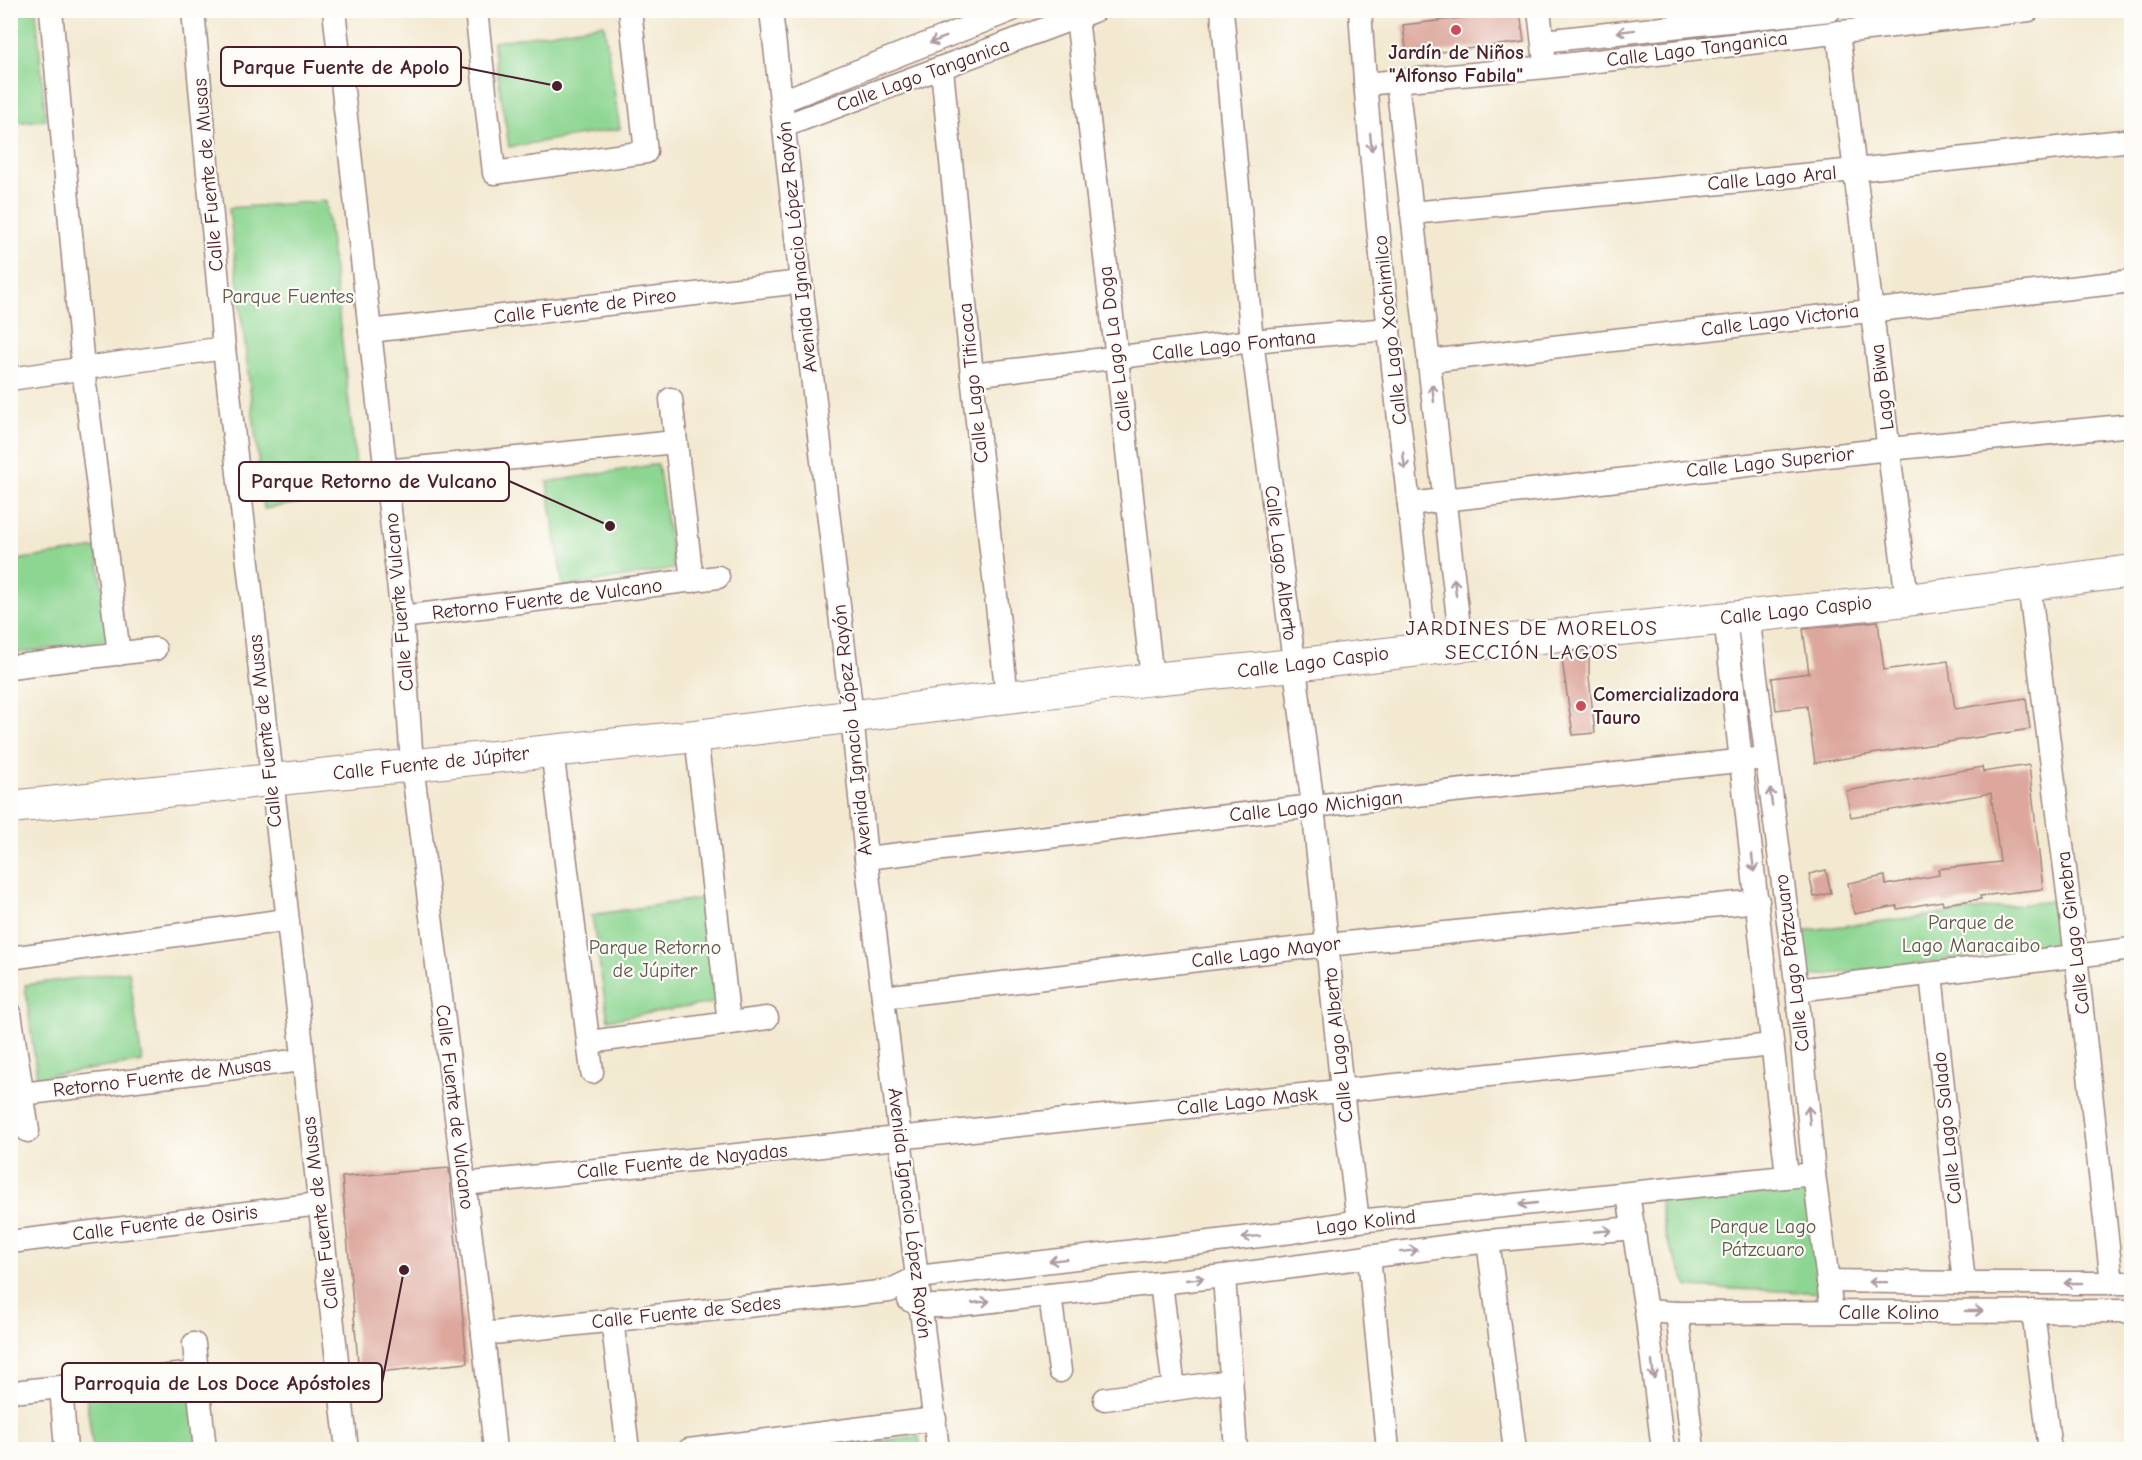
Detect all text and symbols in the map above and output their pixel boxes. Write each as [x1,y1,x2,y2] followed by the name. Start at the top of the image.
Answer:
[1449,23,1463,37] marker: Jardín de Niños "Alfonso Fabila"
[1605,26,1789,72] street label: Calle Lago Tanganica
[1616,26,1636,37] one-way arrow
[833,33,1013,117] street label: Calle Lago Tanganica
[929,35,948,46] one-way arrow
[1388,41,1524,87] place label: Jardín de Niños "Alfonso Fabila"
[221,47,461,86] callout: Parque Fuente de Apolo
[233,55,450,79] text: Parque Fuente de Apolo
[188,77,228,273] street label: Calle Fuente de Musas
[772,120,822,374] street label: Avenida Ignacio López Rayón
[1366,132,1377,151] one-way arrow
[1706,161,1838,195] street label: Calle Lago Aral
[1369,234,1411,426] street label: Calle Lago Xochimilco
[1093,265,1137,433] street label: Calle Lago La Doga
[492,283,678,329] street label: Calle Fuente de Pireo
[222,285,354,308] park label: Parque Fuentes
[1700,299,1860,341] street label: Calle Lago Victoria
[953,302,993,464] street label: Calle Lago Titicaca
[1151,325,1317,365] street label: Calle Lago Fontana
[1865,343,1899,431] street label: Lago Biwa
[1427,384,1438,403] one-way arrow
[1685,442,1855,482] street label: Calle Lago Superior
[1399,451,1410,471] one-way arrow
[239,462,509,501] callout: Parque Retorno de Vulcano
[251,469,497,493] text: Parque Retorno de Vulcano
[1260,484,1302,642] street label: Calle Lago Alberto
[380,512,418,692] street label: Calle Fuente Vulcano
[430,573,664,625] street label: Retorno Fuente de Vulcano
[1449,577,1460,597] one-way arrow
[1719,591,1873,629] street label: Calle Lago Caspio
[827,603,877,857] street label: Avenida Ignacio López Rayón
[1406,616,1658,664] district label: JARDINES DE MORELOS SECCIÓN LAGOS
[243,633,287,829] street label: Calle Fuente de Musas
[1236,641,1390,683] street label: Calle Lago Caspio
[1593,683,1739,729] place label: Comercializadora Tauro
[1574,699,1588,713] marker: Comercializadora Tauro
[332,741,531,785] street label: Calle Fuente de Júpiter
[1228,785,1404,827] street label: Calle Lago Michigan
[1765,787,1776,807] one-way arrow
[2052,850,2094,1016] street label: Calle Lago Ginebra
[1748,853,1759,873] one-way arrow
[1770,873,1814,1053] street label: Calle Lago Pátzcuaro
[1902,911,2040,957] park label: Parque de Lago Maracaibo
[1190,931,1342,973] street label: Calle Lago Mayor
[589,936,721,982] park label: Parque Retorno de Júpiter
[1318,966,1358,1124] street label: Calle Lago Alberto
[431,1003,479,1211] street label: Calle Fuente de Vulcano
[1928,1051,1966,1205] street label: Calle Lago Salado
[52,1052,272,1102] street label: Retorno Fuente de Musas
[1176,1082,1319,1120] street label: Calle Lago Mask
[883,1086,937,1340] street label: Avenida Ignacio López Rayón
[1803,1106,1814,1126] one-way arrow
[297,1115,343,1311] street label: Calle Fuente de Musas
[576,1138,788,1184] street label: Calle Fuente de Nayadas
[1519,1199,1539,1210] one-way arrow
[71,1200,259,1246] street label: Calle Fuente de Osiris
[1315,1204,1417,1240] street label: Lago Kolind
[1710,1215,1816,1261] park label: Parque Lago Pátzcuaro
[1593,1225,1613,1236] one-way arrow
[1242,1232,1262,1243] one-way arrow
[1399,1246,1419,1257] one-way arrow
[1048,1255,1068,1266] one-way arrow
[1185,1273,1205,1284] one-way arrow
[1869,1276,1889,1288] one-way arrow
[2064,1277,2084,1289] one-way arrow
[590,1291,782,1333] street label: Calle Fuente de Sedes
[970,1297,990,1308] one-way arrow
[1839,1301,1939,1324] street label: Calle Kolino
[1964,1305,1984,1317] one-way arrow
[1648,1359,1659,1379] one-way arrow
[62,1363,382,1402] callout: Parroquia de Los Doce Apóstoles
[74,1371,370,1395] text: Parroquia de Los Doce Apóstoles

